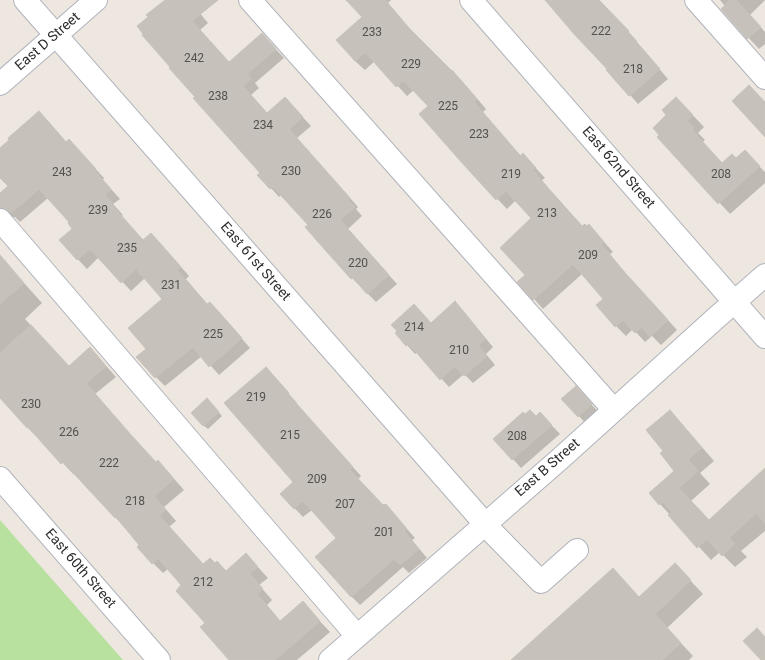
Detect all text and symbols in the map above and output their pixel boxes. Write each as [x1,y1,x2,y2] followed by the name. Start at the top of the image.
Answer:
[12,9,84,75] street label: East D Street
[591,25,611,39] house number: 222
[362,26,382,40] house number: 233
[184,52,204,66] house number: 242
[401,58,421,72] house number: 229
[623,63,643,77] house number: 218
[208,90,228,104] house number: 238
[438,100,458,114] house number: 225
[253,119,273,133] house number: 234
[578,124,658,212] street label: East 62nd Street
[469,128,489,142] house number: 223
[281,165,301,179] house number: 230
[52,166,72,180] house number: 243
[501,168,521,182] house number: 219
[711,168,731,182] house number: 208
[88,204,108,218] house number: 239
[537,207,557,221] house number: 213
[312,208,332,222] house number: 226
[216,219,294,305] street label: East 61st Street
[117,242,137,256] house number: 235
[578,249,598,263] house number: 209
[348,257,368,271] house number: 220
[161,279,181,293] house number: 231
[404,321,424,335] house number: 214
[203,328,223,342] house number: 225
[449,344,469,358] house number: 210
[246,391,266,405] house number: 219
[21,398,41,412] house number: 230
[59,426,79,440] house number: 226
[280,429,300,443] house number: 215
[507,430,527,444] house number: 208
[512,435,584,501] street label: East B Street
[99,457,119,471] house number: 222
[307,473,327,487] house number: 209
[125,495,145,509] house number: 218
[335,498,355,512] house number: 207
[41,526,119,612] street label: East 60th Street
[374,526,394,540] house number: 201
[193,576,213,590] house number: 212

